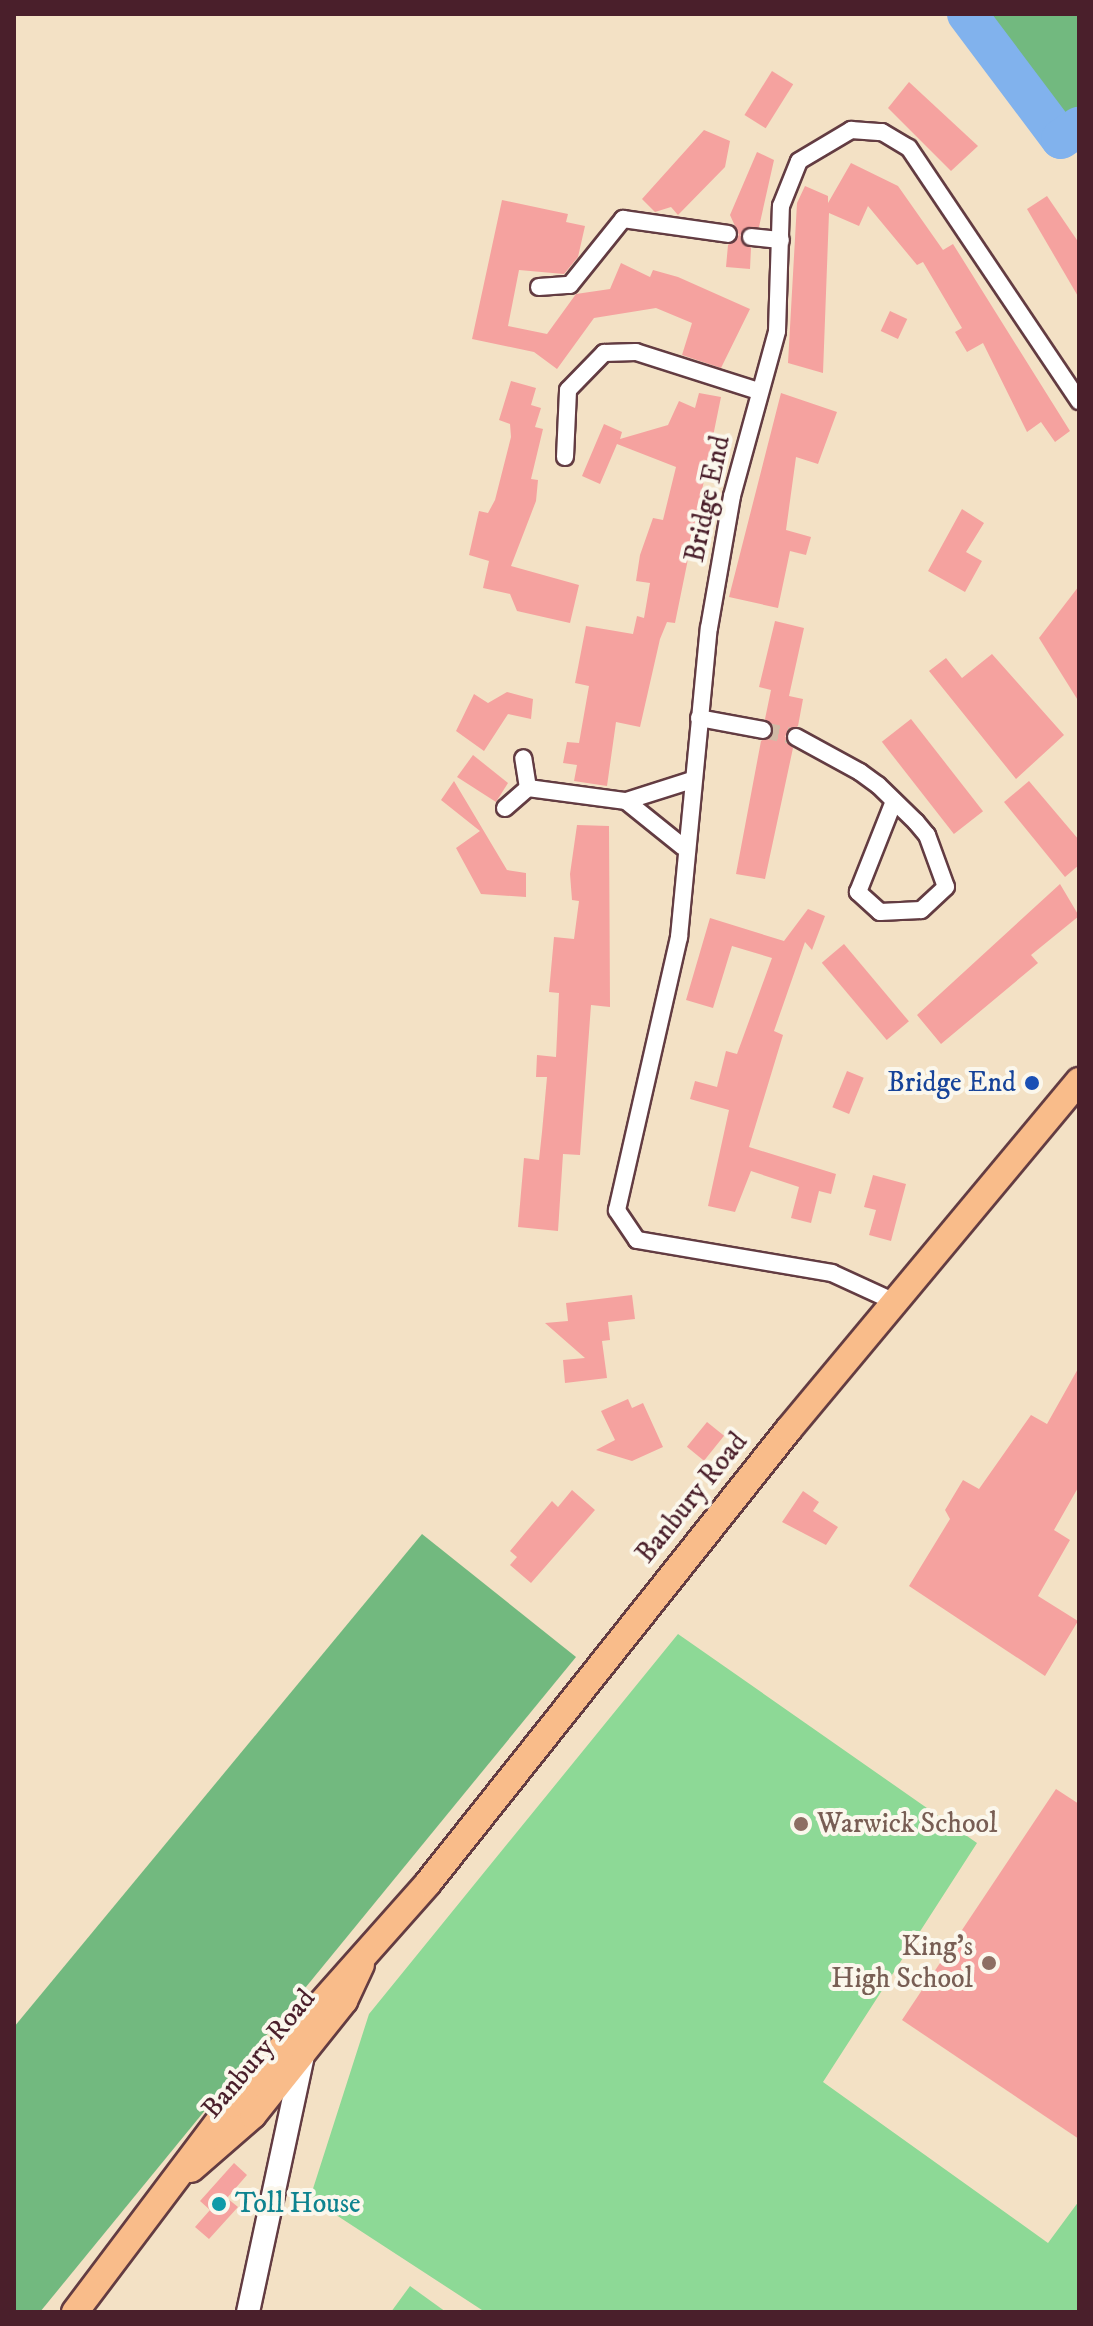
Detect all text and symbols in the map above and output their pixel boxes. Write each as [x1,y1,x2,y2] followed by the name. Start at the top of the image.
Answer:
[678,433,738,565] street label: Bridge End
[887,1066,1016,1100] place label: Bridge End
[1023,1074,1041,1092] marker: Bridge End
[629,1426,755,1570] street label: Banbury Road
[817,1807,997,1841] place label: Warwick School
[792,1815,810,1833] marker: Warwick School
[831,1930,973,1996] place label: King's High School
[980,1954,998,1972] marker: King's High School
[195,1982,323,2126] street label: Banbury Road
[235,2187,361,2221] place label: Toll House
[210,2195,228,2213] marker: Toll House

